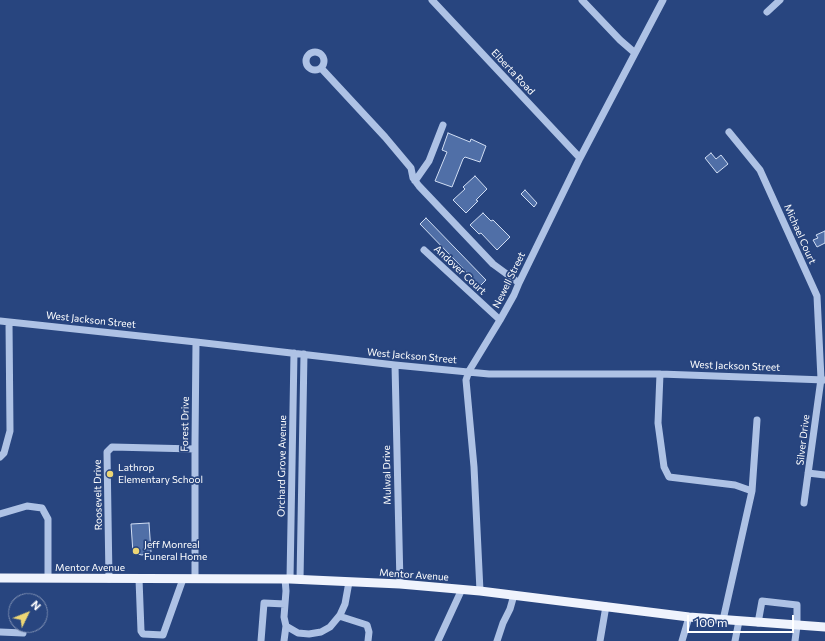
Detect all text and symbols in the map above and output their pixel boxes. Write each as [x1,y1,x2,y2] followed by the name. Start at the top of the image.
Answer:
[489,47,537,97] street label: Elberta Road
[781,202,819,266] street label: Michael Court
[431,243,489,297] street label: Andover Court
[490,250,528,310] street label: Newell Street
[45,309,137,331] street label: West Jackson Street
[367,346,457,366] street label: West Jackson Street
[690,358,780,374] street label: West Jackson Street
[179,396,191,452] street label: Forest Drive
[794,414,812,466] street label: Silver Drive
[275,415,289,517] street label: Orchard Grove Avenue
[380,445,394,505] street label: Mulwal Drive
[91,459,105,531] street label: Roosevelt Drive
[118,462,203,486] place label: Lathrop Elementary School
[105,469,115,479] marker: Lathrop Elementary School
[144,539,207,562] place label: Jeff Monreal Funeral Home
[131,546,141,556] marker: Jeff Monreal Funeral Home
[55,562,125,574] street label: Mentor Avenue
[379,567,449,583] street label: Mentor Avenue
[8,593,48,633] north arrow
[29,598,44,613] text: N
[689,607,796,633] scale bar
[694,615,728,629] text: 100 m

